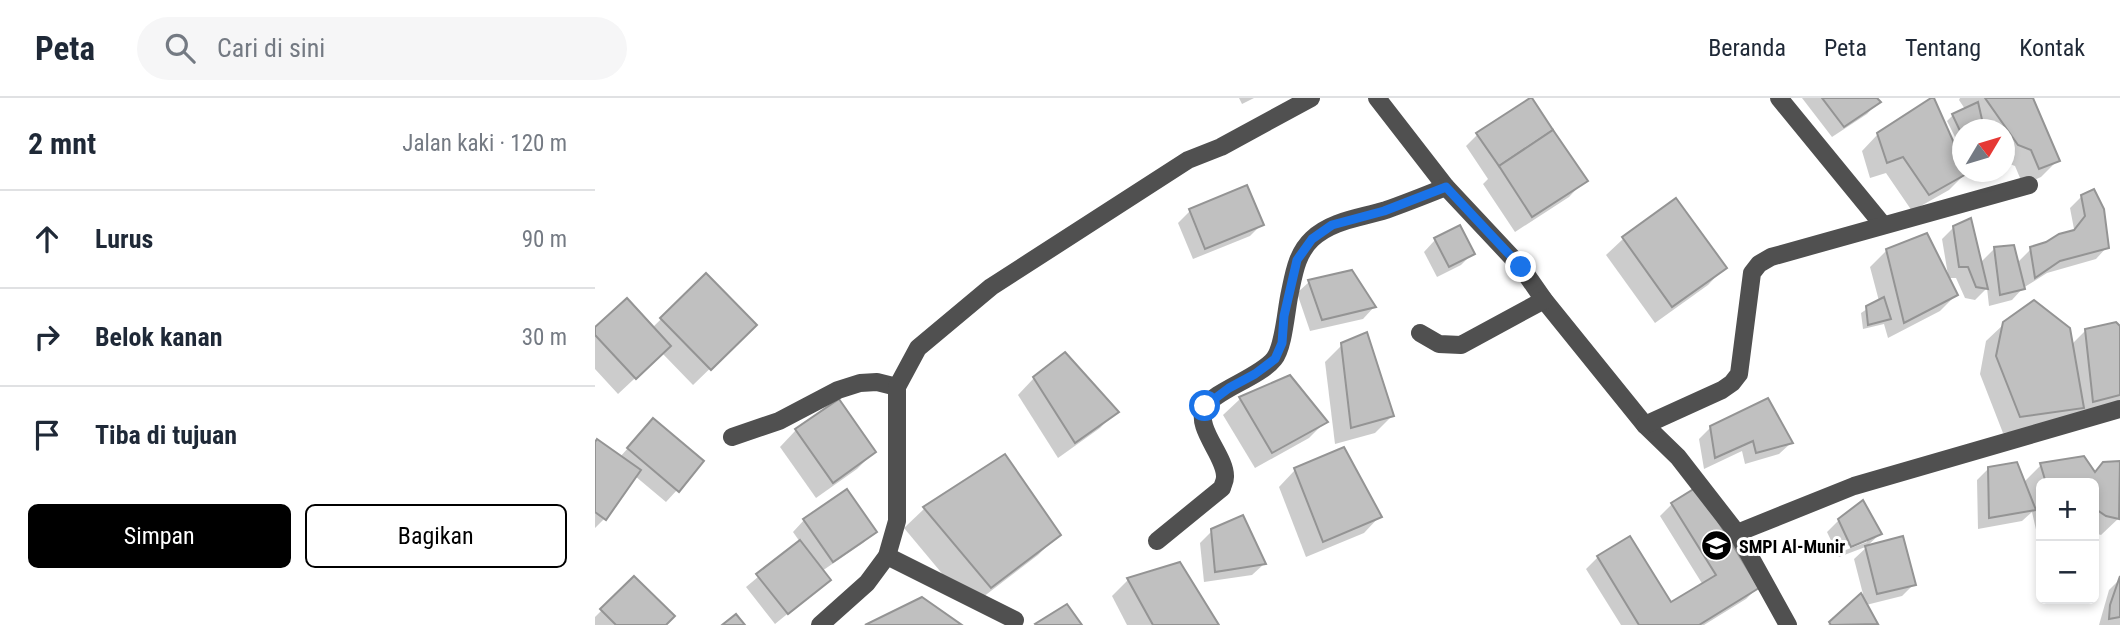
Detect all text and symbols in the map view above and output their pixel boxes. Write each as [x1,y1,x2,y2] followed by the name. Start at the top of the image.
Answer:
[137,17,627,80] search box
[35,29,95,68] text: Peta
[161,29,199,67] icon: search
[217,33,325,63] text: Cari di sini
[1708,34,1786,62] text: Beranda
[1824,34,1867,62] text: Peta
[1905,34,1981,62] text: Tentang
[2019,34,2085,62] text: Kontak
[1952,119,2015,182] north arrow
[28,126,96,161] text: 2 mnt
[402,130,567,157] text: Jalan kaki · 120 m
[28,220,66,258] icon: ahead
[95,224,153,254] text: Lurus
[522,226,567,253] text: 90 m
[1505,251,1536,282] route end
[28,318,66,356] icon: right
[95,322,222,352] text: Belok kanan
[522,324,567,351] text: 30 m
[1189,390,1220,421] route start
[28,416,66,454] icon: arrive
[95,420,237,450] text: Tiba di tujuan
[2036,478,2099,604] map controls
[2036,478,2099,541] button: +
[28,504,291,568] button: Simpan
[305,504,567,568] button: Bagikan
[1699,529,1733,563] school or university icon: SMPI Al-Munir
[1739,536,1845,557] place label: SMPI Al-Munir
[2036,541,2099,604] button: −

